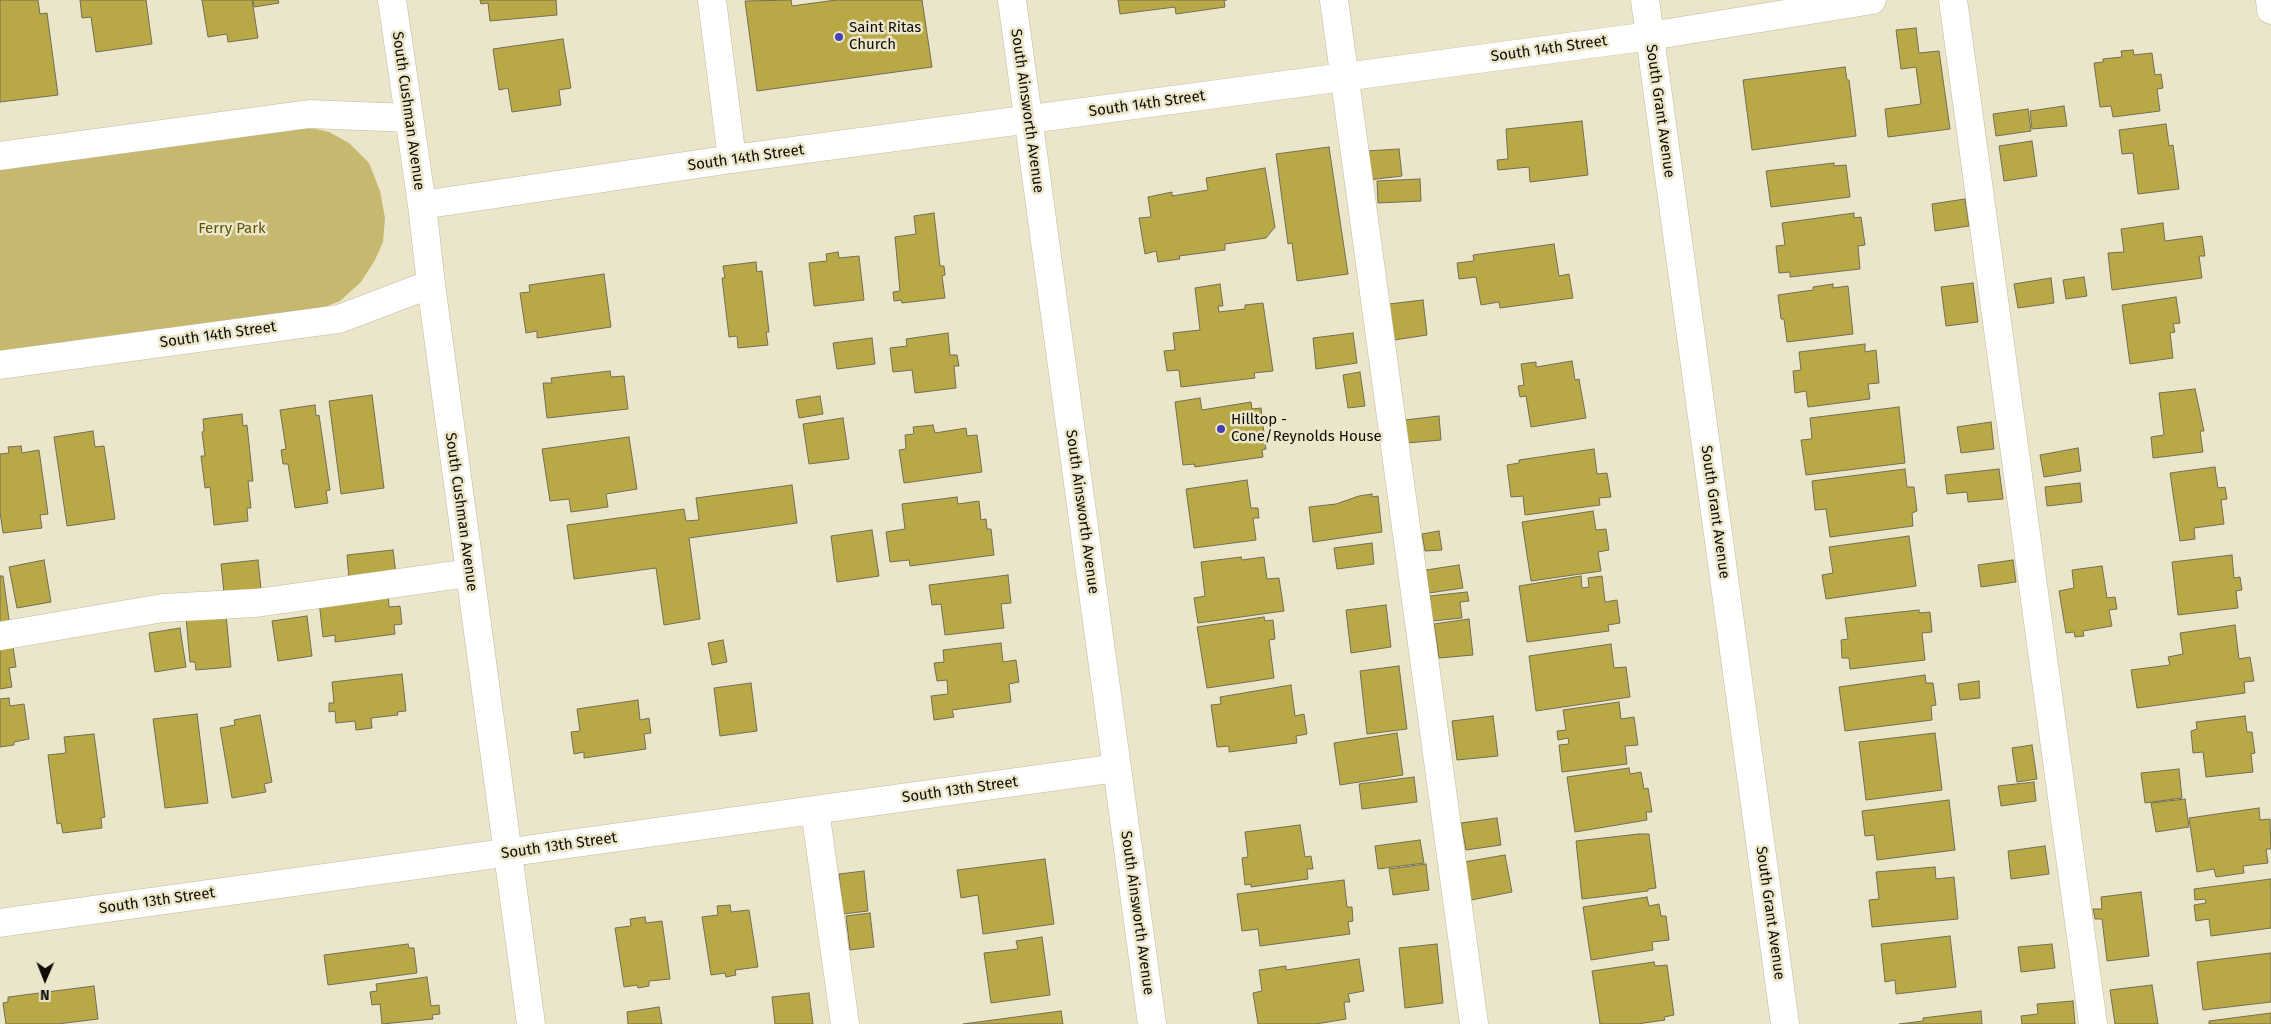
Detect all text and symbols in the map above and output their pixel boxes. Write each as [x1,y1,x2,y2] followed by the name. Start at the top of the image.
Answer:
[849,19,921,54] place label: Saint Ritas Church
[1007,28,1047,194] street label: South Ainsworth Avenue
[388,30,428,192] street label: South Cushman Avenue
[833,31,845,43] marker: Saint Ritas Church
[1490,32,1608,66] street label: South 14th Street
[1642,43,1678,179] street label: South Grant Avenue
[1088,87,1206,121] street label: South 14th Street
[687,141,805,175] street label: South 14th Street
[198,220,266,238] park label: Ferry Park
[159,318,277,352] street label: South 14th Street
[1231,411,1382,446] place label: Hilltop - Cone/Reynolds House
[1215,423,1227,435] marker: Hilltop - Cone/Reynolds House
[1062,429,1102,595] street label: South Ainsworth Avenue
[441,431,481,593] street label: South Cushman Avenue
[1697,444,1733,580] street label: South Grant Avenue
[901,773,1019,807] street label: South 13th Street
[500,829,618,863] street label: South 13th Street
[1117,830,1157,996] street label: South Ainsworth Avenue
[1752,845,1788,981] street label: South Grant Avenue
[98,884,216,918] street label: South 13th Street
[20,954,70,1004] north arrow
[40,986,50,1003] text: N

